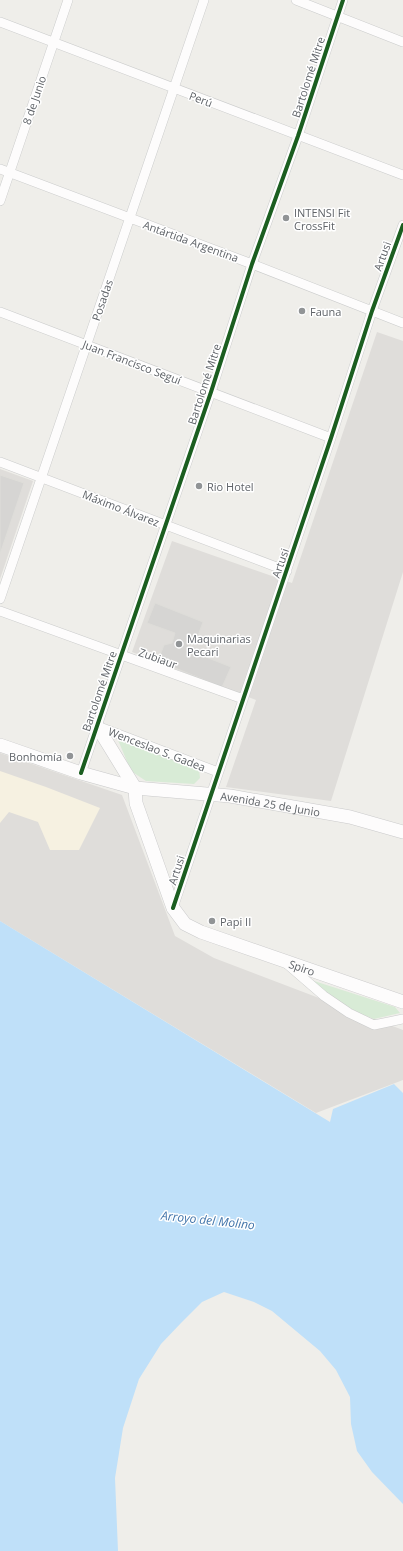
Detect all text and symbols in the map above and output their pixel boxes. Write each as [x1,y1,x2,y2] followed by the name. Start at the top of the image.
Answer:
[288,35,328,119] street label: Bartolomé Mitre
[19,73,49,126] street label: 8 de Junio
[187,88,215,110] street label: Perú
[294,205,350,233] place label: INTENSI Fit CrossFit
[281,213,291,223] marker: INTENSI Fit CrossFit
[141,217,241,265] street label: Antártida Argentina
[370,239,394,273] street label: Artusi
[88,277,116,323] street label: Posadas
[310,304,341,319] place label: Fauna
[297,306,307,316] marker: Fauna
[80,336,184,388] street label: Juan Francisco Seguí
[184,342,224,426] street label: Bartolomé Mitre
[207,479,254,494] place label: Rio Hotel
[194,481,204,491] marker: Rio Hotel
[80,486,162,530] street label: Máximo Álvarez
[268,546,292,580] street label: Artusi
[187,631,251,659] place label: Maquinarias Pecari
[174,639,184,649] marker: Maquinarias Pecari
[137,644,180,672] street label: Zubiaur
[78,649,120,733] street label: Bartolomé Mitre
[106,724,208,774] street label: Wenceslao S. Gadea
[9,749,62,764] place label: Bonhomía
[65,751,75,761] marker: Bonhomía
[220,788,322,819] street label: Avenida 25 de Junio
[164,853,188,887] street label: Artusi
[220,914,251,929] place label: Papi II
[207,916,217,926] marker: Papi II
[287,956,318,979] street label: Spiro
[159,1207,256,1233] water label: Arroyo del Molino

